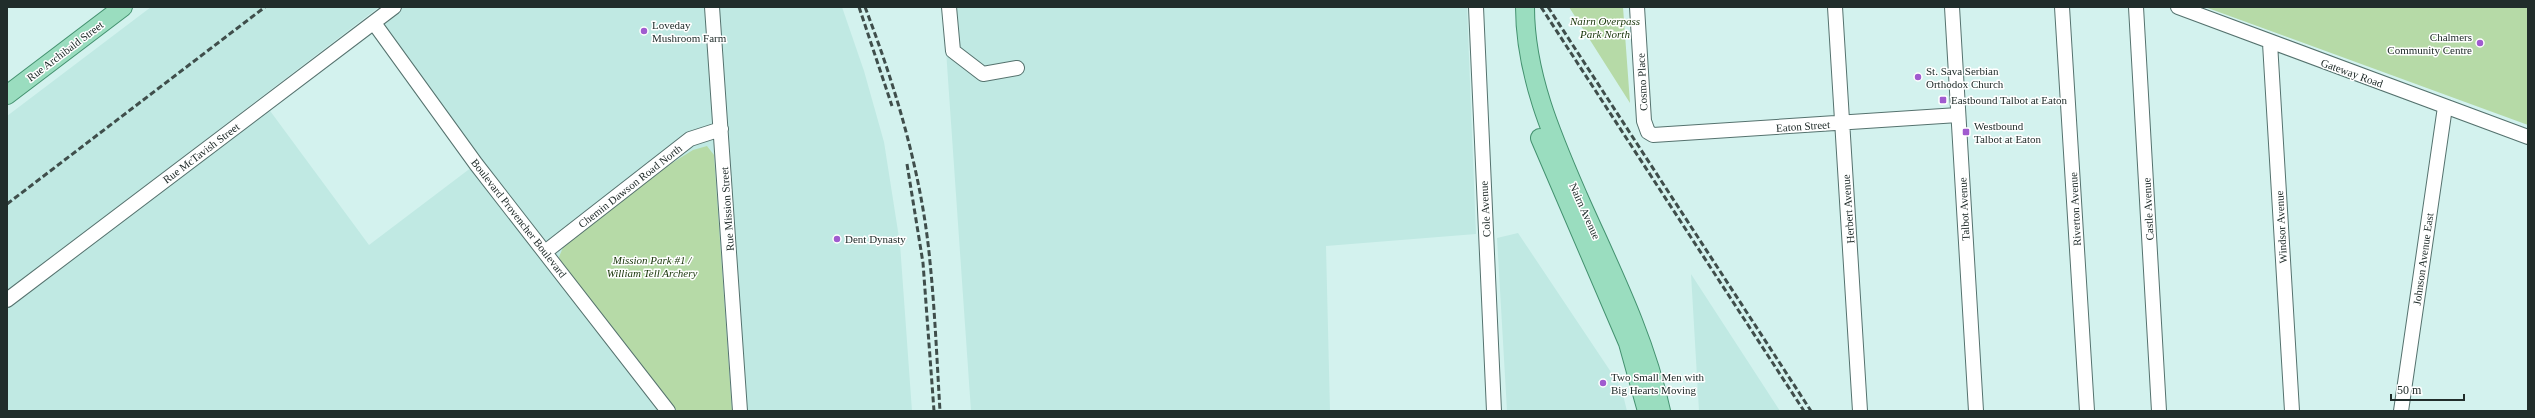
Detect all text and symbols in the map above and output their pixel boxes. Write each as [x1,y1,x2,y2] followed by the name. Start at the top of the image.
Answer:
[1569,15,1640,40] park label: Nairn Overpass Park North
[25,18,105,84] street label: Rue Archibald Street
[652,19,727,44] place label: Loveday Mushroom Farm
[639,26,649,36] marker: Loveday Mushroom Farm
[2387,31,2472,56] place label: Chalmers Community Centre
[2475,38,2485,48] marker: Chalmers Community Centre
[1634,53,1650,111] street label: Cosmo Place
[2319,56,2385,90] street label: Gateway Road
[1926,65,2004,90] place label: St. Sava Serbian Orthodox Church
[1913,72,1923,82] marker: St. Sava Serbian Orthodox Church
[1951,94,2068,106] place label: Eastbound Talbot at Eaton
[1938,95,1948,105] marker: Eastbound Talbot at Eaton
[1776,118,1830,134] street label: Eaton Street
[160,120,242,186] street label: Rue McTavish Street
[1974,120,2042,145] place label: Westbound Talbot at Eaton
[1961,127,1971,137] marker: Westbound Talbot at Eaton
[576,142,685,230] street label: Chemin Dawson Road North
[469,156,569,280] street label: Boulevard Provencher Boulevard
[718,167,736,251] street label: Rue Mission Street
[2067,172,2083,246] street label: Riverton Avenue
[1840,174,1856,244] street label: Herbert Avenue
[1956,177,1972,241] street label: Talbot Avenue
[2140,177,2156,241] street label: Castle Avenue
[1478,180,1492,237] street label: Cole Avenue
[1567,181,1603,241] street label: Nairn Avenue
[2273,190,2289,264] street label: Windsor Avenue
[2411,212,2435,306] street label: Johnson Avenue East
[845,233,906,245] place label: Dent Dynasty
[832,234,842,244] marker: Dent Dynasty
[607,254,697,279] park label: Mission Park #1 / William Tell Archery
[1611,371,1705,396] place label: Two Small Men with Big Hearts Moving
[2391,376,2464,402] scale bar
[1598,378,1608,388] marker: Two Small Men with Big Hearts Moving
[2397,383,2422,397] text: 50 m

